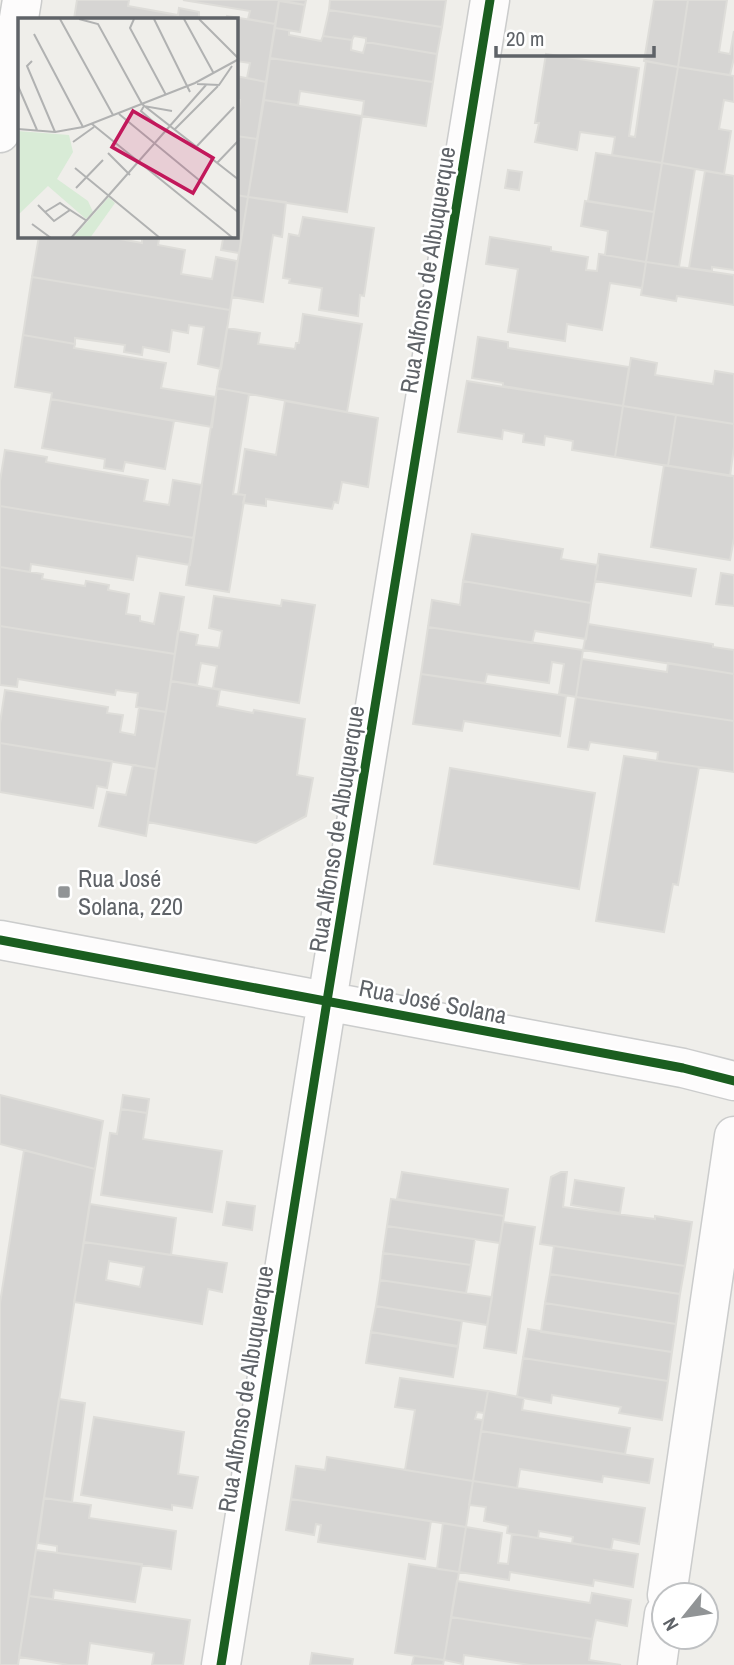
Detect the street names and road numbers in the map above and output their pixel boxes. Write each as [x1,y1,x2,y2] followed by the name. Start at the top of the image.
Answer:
[392,144,462,396] street label: Rua Alfonso de Albuquerque
[301,703,371,955] street label: Rua Alfonso de Albuquerque
[356,971,510,1031] street label: Rua José Solana
[210,1263,280,1515] street label: Rua Alfonso de Albuquerque

